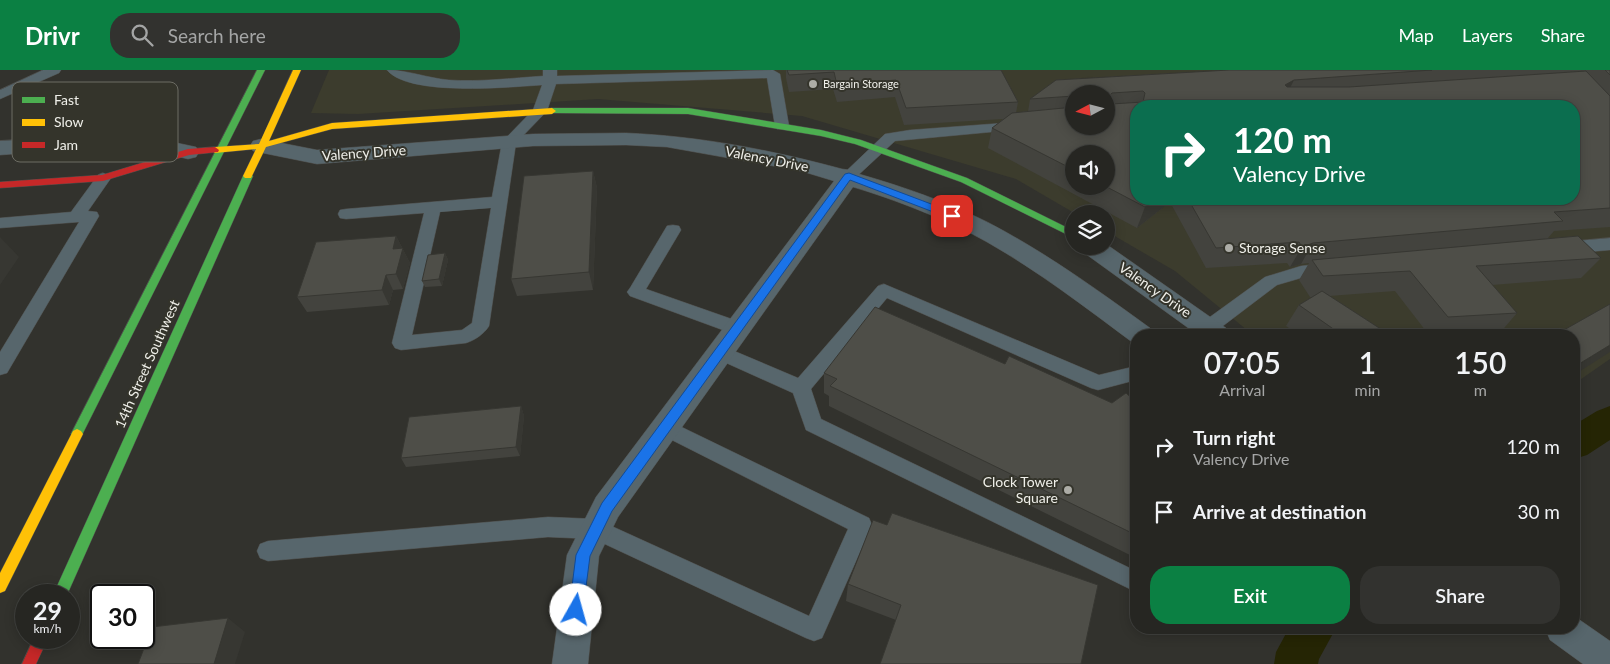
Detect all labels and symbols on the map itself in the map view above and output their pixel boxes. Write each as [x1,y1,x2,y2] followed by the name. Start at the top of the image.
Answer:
[823,77,899,90] place label: Bargain Storage
[807,78,819,90] marker: Bargain Storage
[12,82,178,162] legend
[1065,85,1115,135] north arrow
[54,91,79,108] text: Fast
[54,113,84,130] text: Slow
[54,136,78,153] text: Jam
[321,141,407,164] street label: Valency Drive
[724,142,810,175] street label: Valency Drive
[931,195,973,237] pin
[1239,239,1326,256] place label: Storage Sense
[1223,242,1235,254] marker: Storage Sense
[1116,258,1195,321] street label: Valency Drive
[111,297,182,431] street label: 14th Street Southwest
[983,473,1058,506] place label: Clock Tower Square
[1062,484,1074,496] marker: Clock Tower Square
[549,583,601,635] position arrow
[90,584,155,649] speed limit sign: 30

